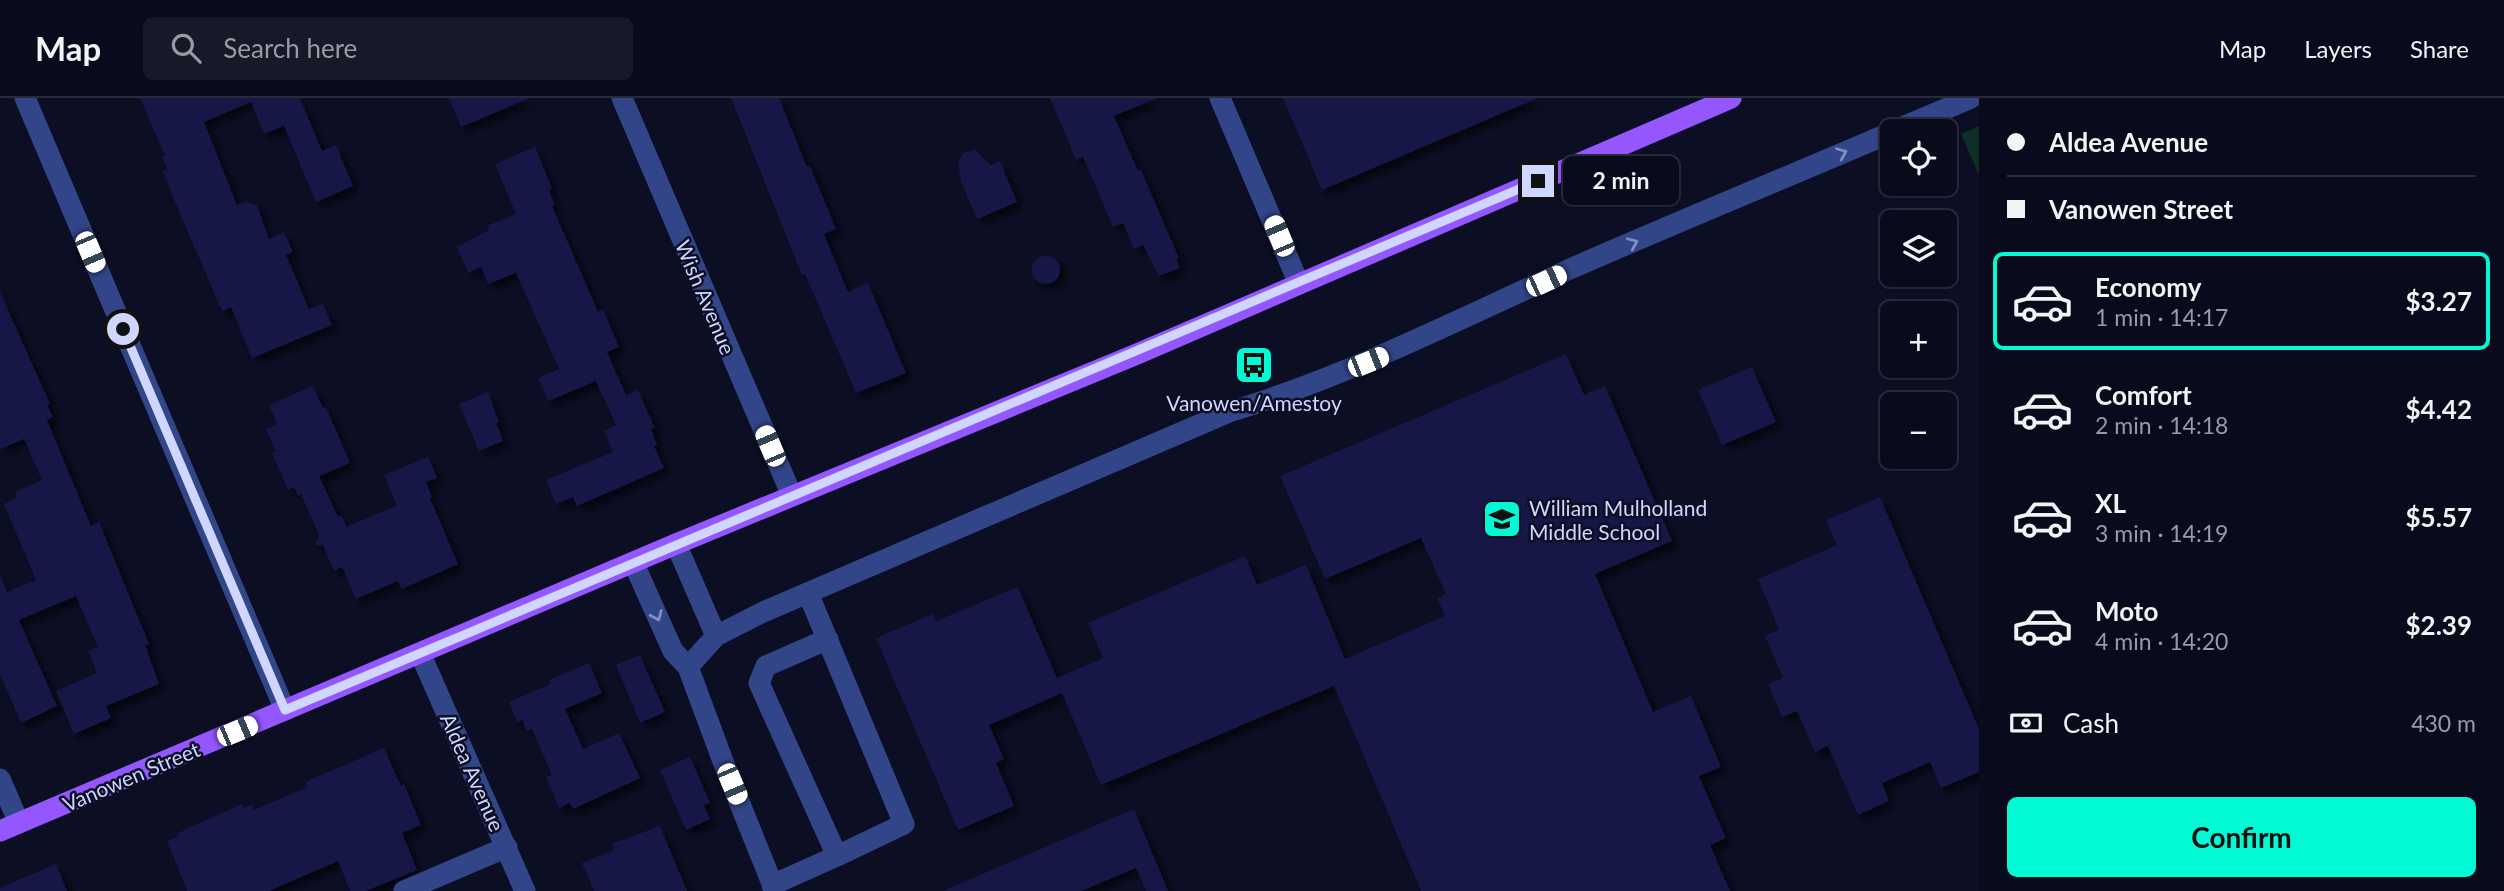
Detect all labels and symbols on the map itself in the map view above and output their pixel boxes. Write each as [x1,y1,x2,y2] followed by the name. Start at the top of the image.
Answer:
[1835,147,1847,161] one-way arrow
[1562,156,1678,206] callout: 2 min
[1522,165,1554,197] route end
[1262,213,1297,259] car
[73,229,108,275] car
[671,236,741,358] street label: Wish Avenue
[1626,237,1638,251] one-way arrow
[1523,263,1570,299] car
[107,313,139,345] route start
[1233,344,1275,386] bus stop icon: Vanowen/Amestoy
[1345,344,1392,380] car
[1166,390,1342,415] place label: Vanowen/Amestoy
[753,423,788,469] car
[1529,495,1707,544] place label: William Mulholland Middle School
[1481,498,1523,540] school or university icon: William Mulholland Middle School
[649,609,663,622] one-way arrow
[436,709,510,835] street label: Aldea Avenue
[214,713,261,749] car
[59,736,204,816] street label: Vanowen Street
[715,761,750,807] car

